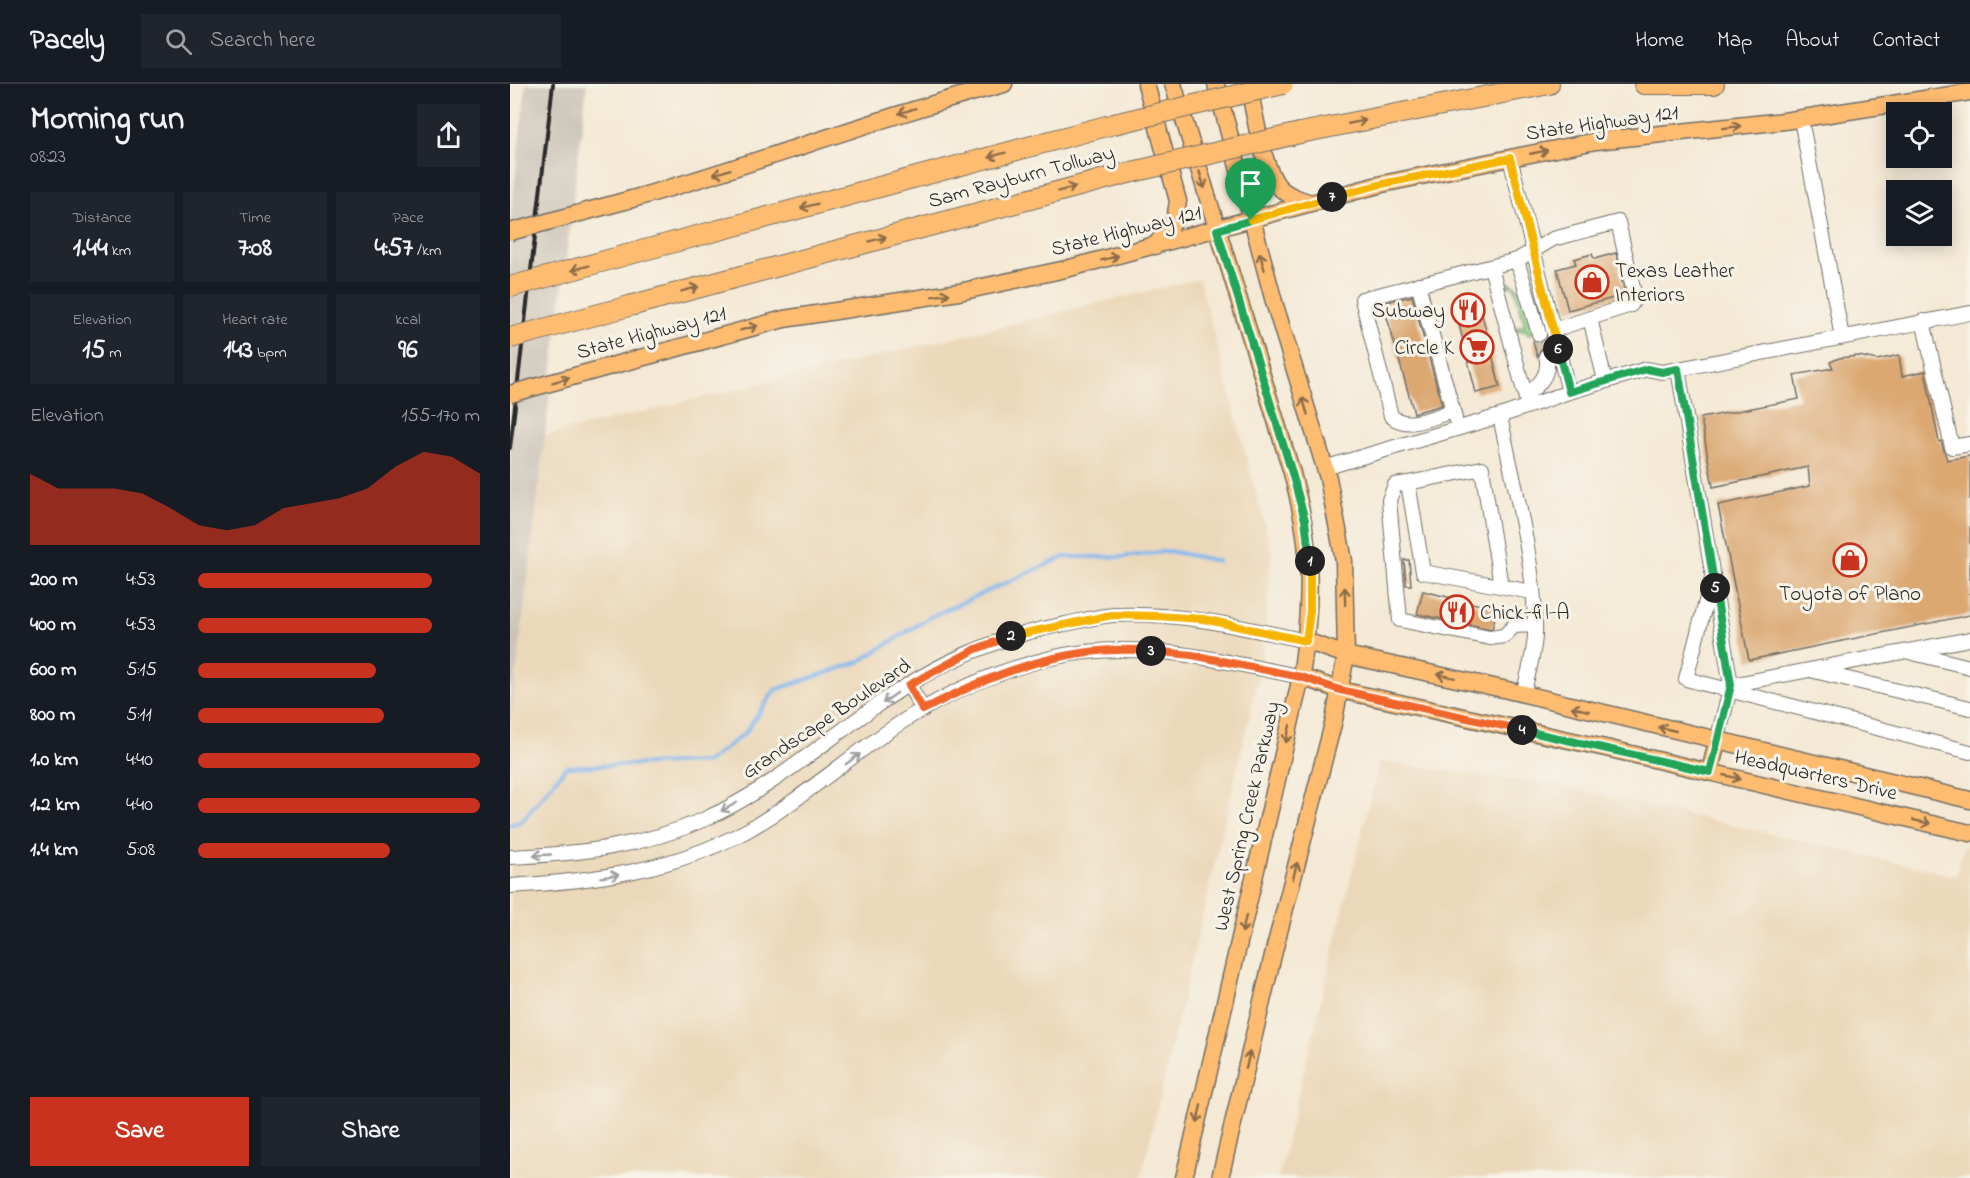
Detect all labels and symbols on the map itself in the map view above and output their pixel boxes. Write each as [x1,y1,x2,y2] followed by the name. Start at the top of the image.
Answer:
[1524,98,1681,152] street label: State Highway 121
[898,106,917,117] one-way arrow
[1347,116,1366,127] one-way arrow
[1721,122,1741,133] one-way arrow
[925,139,1118,219] street label: Sam Rayburn Tollway
[1528,146,1548,157] one-way arrow
[988,150,1007,161] one-way arrow
[1225,158,1276,220] pin
[713,168,732,179] one-way arrow
[1197,170,1208,189] one-way arrow
[1317,182,1347,212] pin: 7
[1057,183,1076,194] one-way arrow
[1048,199,1206,267] street label: State Highway 121
[799,201,818,212] one-way arrow
[869,233,888,245] one-way arrow
[1101,251,1120,263] one-way arrow
[1256,252,1267,271] one-way arrow
[1615,257,1735,311] place label: Texas Leather Interiors
[571,262,590,274] one-way arrow
[1574,264,1610,300] shop icon: Texas Leather Interiors
[680,283,699,295] one-way arrow
[930,289,950,300] one-way arrow
[1450,292,1486,328] restaurant icon: Subway
[1372,297,1445,329] place label: Subway
[573,299,731,370] street label: State Highway 121
[739,322,758,334] one-way arrow
[1459,329,1495,365] supermarket icon: Circle K
[1394,334,1455,364] place label: Circle K
[1543,334,1573,364] pin: 6
[551,374,570,385] one-way arrow
[1299,397,1310,416] one-way arrow
[1832,542,1868,578] shop icon: Toyota of Plano
[1295,546,1325,576] pin: 1
[1700,573,1730,603] pin: 5
[1779,580,1921,612] place label: Toyota of Plano
[1339,587,1350,607] one-way arrow
[1439,594,1475,630] restaurant icon: Chick-fil-A
[1480,599,1570,629] place label: Chick-fil-A
[996,621,1026,651] pin: 2
[1136,636,1166,666] pin: 3
[737,652,918,788] street label: Grandscape Boulevard
[1436,670,1456,681] one-way arrow
[883,692,899,704] one-way arrow
[1207,699,1291,935] street label: West Spring Creek Parkway
[1571,702,1590,714] one-way arrow
[1507,715,1537,745] pin: 4
[1658,723,1677,735] one-way arrow
[1282,724,1293,743] one-way arrow
[1731,743,1900,809] street label: Headquarters Drive
[844,753,860,765] one-way arrow
[1723,772,1742,784] one-way arrow
[720,802,738,813] one-way arrow
[1913,816,1932,828] one-way arrow
[532,850,552,861] one-way arrow
[1290,861,1301,880] one-way arrow
[600,871,619,882] one-way arrow
[1237,914,1249,933] one-way arrow
[1243,1051,1254,1070] one-way arrow
[1193,1104,1205,1123] one-way arrow

